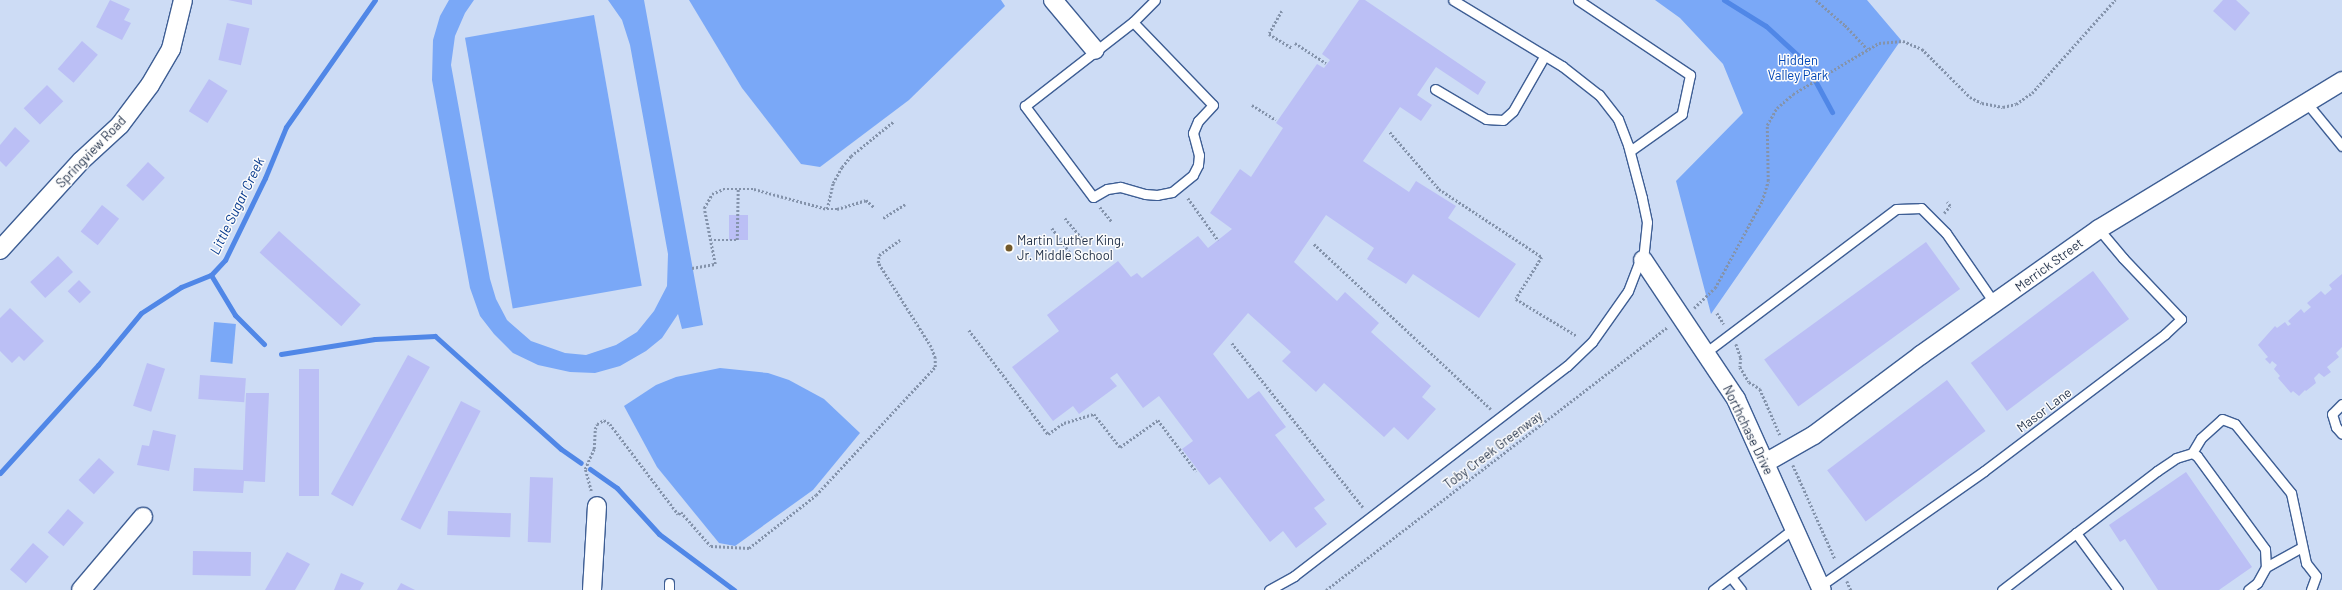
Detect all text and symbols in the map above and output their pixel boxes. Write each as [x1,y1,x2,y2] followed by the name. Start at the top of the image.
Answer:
[1768,53,1828,84] park label: Hidden Valley Park
[53,113,129,191] street label: Springview Road
[206,155,268,257] water label: Little Sugar Creek
[1017,233,1124,264] place label: Martin Luther King, Jr. Middle School
[2012,235,2086,295] street label: Merrick Street
[1004,243,1014,253] marker: Martin Luther King, Jr. Middle School
[1720,383,1776,477] street label: Northchase Drive
[2014,384,2074,436] street label: Masor Lane
[1440,408,1546,492] street label: Toby Creek Greenway

